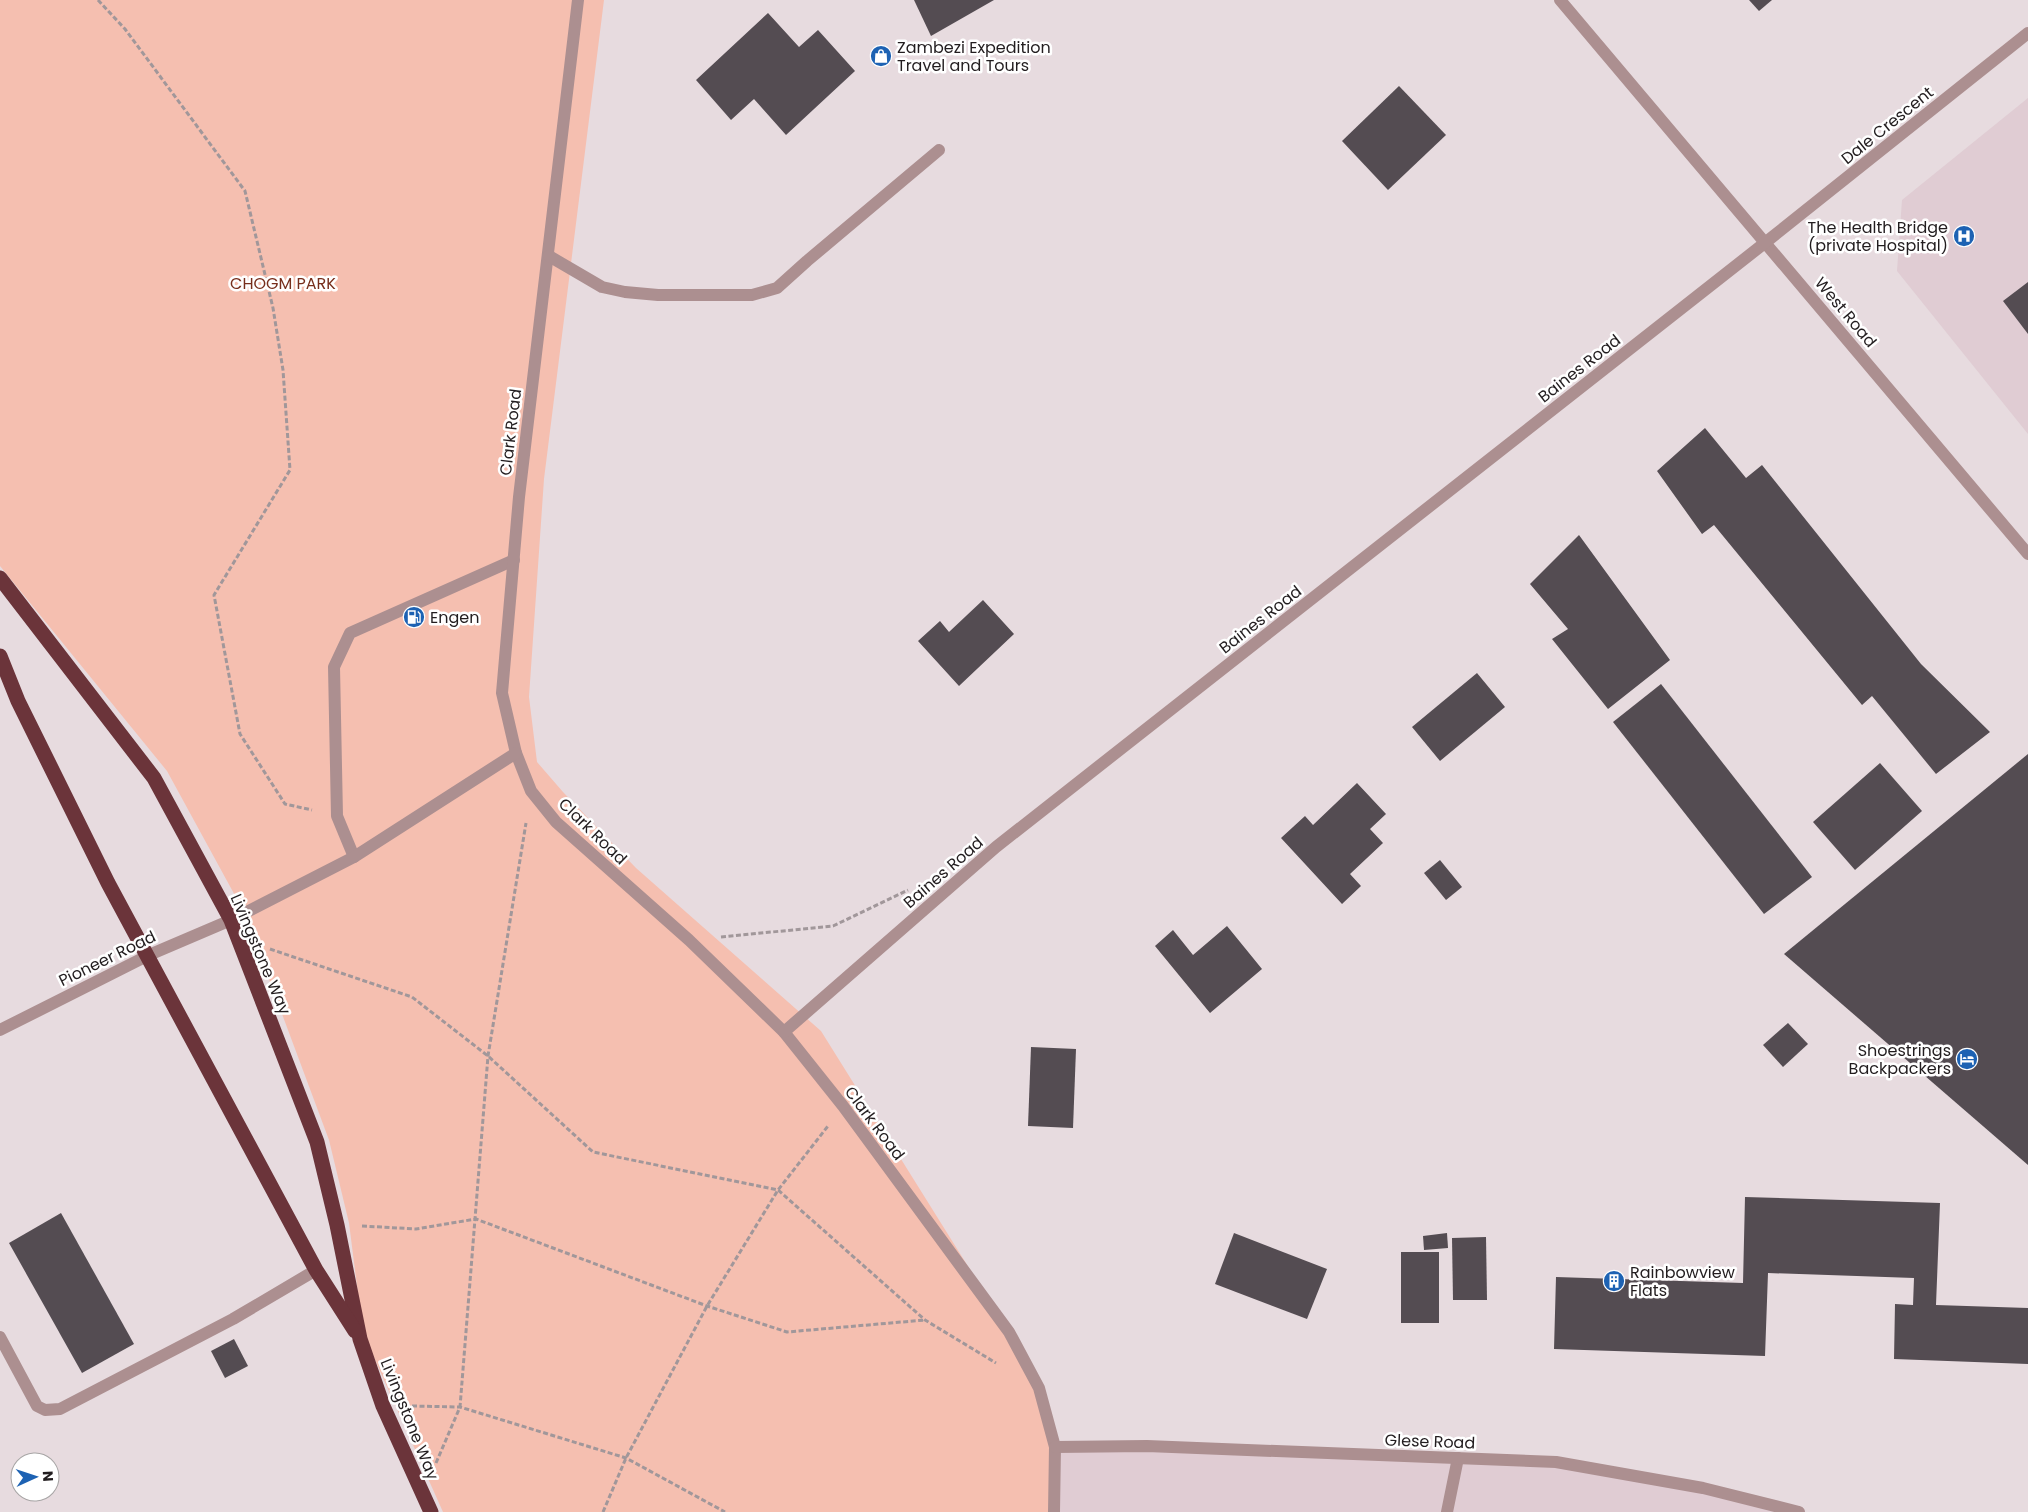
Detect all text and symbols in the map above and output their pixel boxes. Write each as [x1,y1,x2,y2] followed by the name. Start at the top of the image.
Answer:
[897,36,1051,77] place label: Zambezi Expedition Travel and Tours
[869,44,893,68] shop icon: Zambezi Expedition Travel and Tours
[1836,81,1938,170] street label: Dale Crescent
[1808,216,1948,257] place label: The Health Bridge (private Hospital)
[1952,224,1976,248] hospital icon: The Health Bridge (private Hospital)
[230,272,336,295] park label: CHOGM PARK
[1809,272,1882,352] street label: West Road
[1533,329,1625,408] street label: Baines Road
[494,387,527,477] street label: Clark Road
[1214,580,1306,659] street label: Baines Road
[402,605,426,629] fuel station icon: Engen
[430,606,479,629] place label: Engen
[553,793,632,870] street label: Clark Road
[898,831,988,914] street label: Baines Road
[225,890,296,1018] street label: Livingstone Way
[55,925,160,992] street label: Pioneer Road
[1849,1039,1951,1080] place label: Shoestrings Backpackers
[1955,1047,1979,1071] hotel icon: Shoestrings Backpackers
[839,1082,910,1165] street label: Clark Road
[1630,1261,1735,1302] place label: Rainbowview Flats
[1602,1269,1626,1293] building icon: Rainbowview Flats
[375,1355,444,1483] street label: Livingstone Way
[1384,1428,1476,1455] street label: Glese Road
[10,1452,60,1502] north arrow
[38,1471,58,1482] text: N

